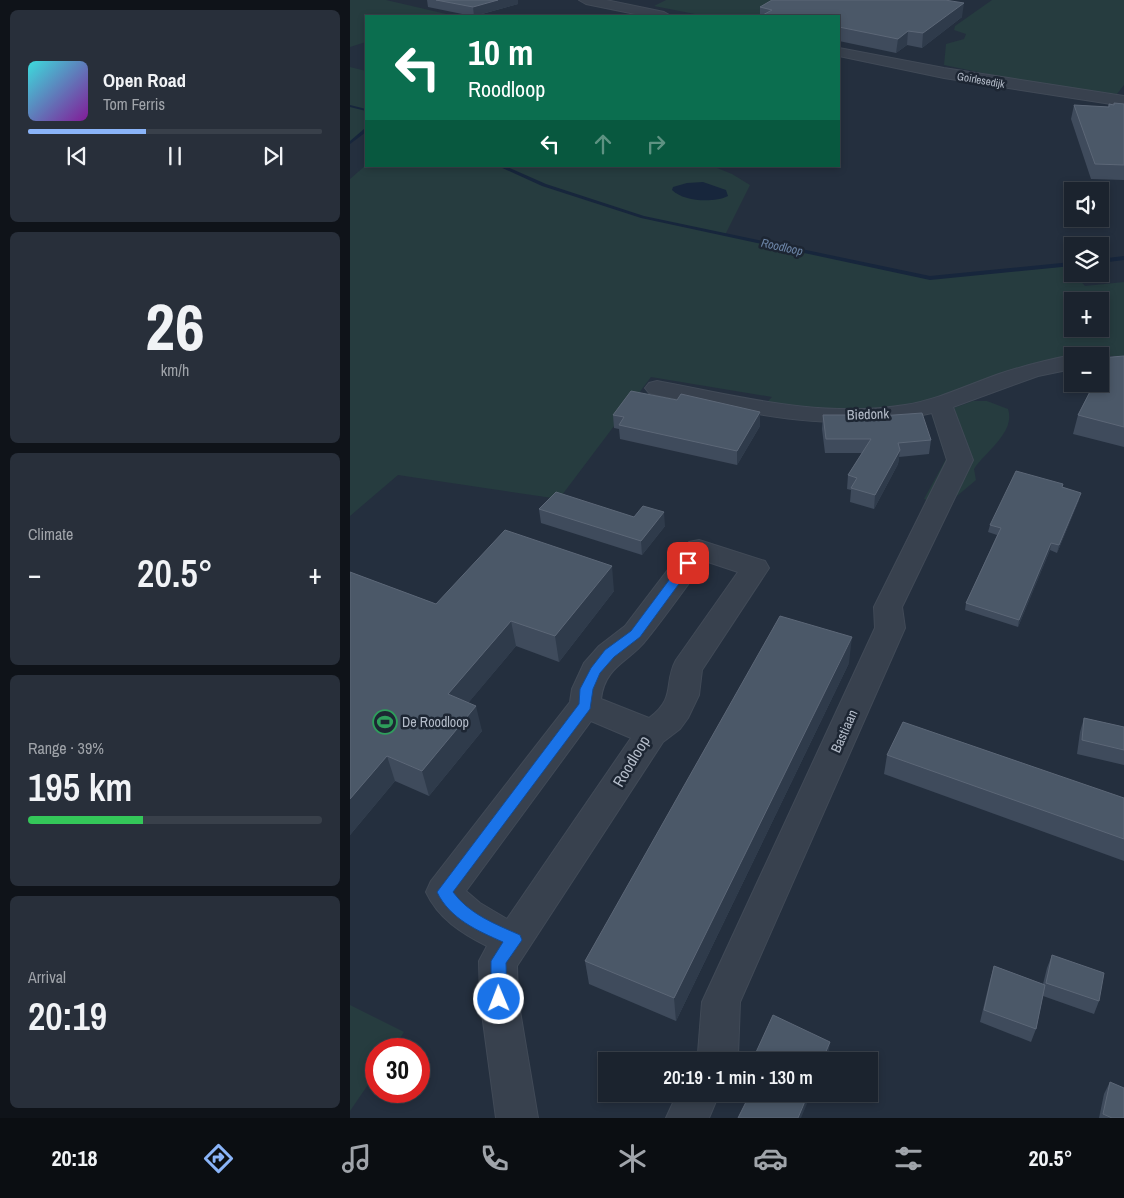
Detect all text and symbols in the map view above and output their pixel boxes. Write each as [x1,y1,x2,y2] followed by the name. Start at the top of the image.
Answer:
[468,29,533,76] text: 10 m
[385,35,450,100] icon: left
[103,67,186,93] text: Open Road
[956,69,1006,91] street label: Goirlesedijk
[468,74,545,104] text: Roodloop
[103,93,165,115] text: Tom Ferris
[536,130,564,158] icon: left
[589,130,617,158] icon: ahead
[642,130,670,158] icon: right
[63,142,91,170] icon: previous
[161,142,189,170] icon: pause
[259,142,287,170] icon: next
[1064,182,1109,392] map controls
[1064,182,1109,227] button: sound
[760,235,805,259] water label: Roodloop
[1064,237,1109,282] button: layers
[145,283,205,370] text: 26
[1064,292,1109,337] button: +
[1064,347,1109,392] button: −
[161,359,189,381] text: km/h
[847,404,890,424] street label: Biedonk
[28,523,73,545] text: Climate
[667,542,709,584] pin
[137,548,213,599] text: 20.5°
[674,549,702,577] icon: arrive
[28,555,41,593] text: −
[309,555,322,593] text: +
[827,707,861,755] street label: Bastiaan
[372,709,398,735] sports icon: De Roodloop
[402,713,469,731] place label: De Roodloop
[607,731,655,791] street label: Roodloop
[28,737,104,759] text: Range · 39%
[28,762,132,813] text: 195 km
[28,966,66,988] text: Arrival
[472,972,524,1024] position arrow
[28,991,107,1042] text: 20:19
[365,1038,430,1103] speed limit sign: 30
[663,1064,813,1090] text: 20:19 · 1 min · 130 m
[201,1141,236,1176] icon: directions
[339,1141,374,1176] icon: music
[477,1141,512,1176] icon: phone
[615,1141,650,1176] icon: climate
[753,1141,788,1176] icon: car
[891,1141,926,1176] icon: filters
[51,1143,98,1173] text: 20:18
[1029,1143,1072,1173] text: 20.5°

